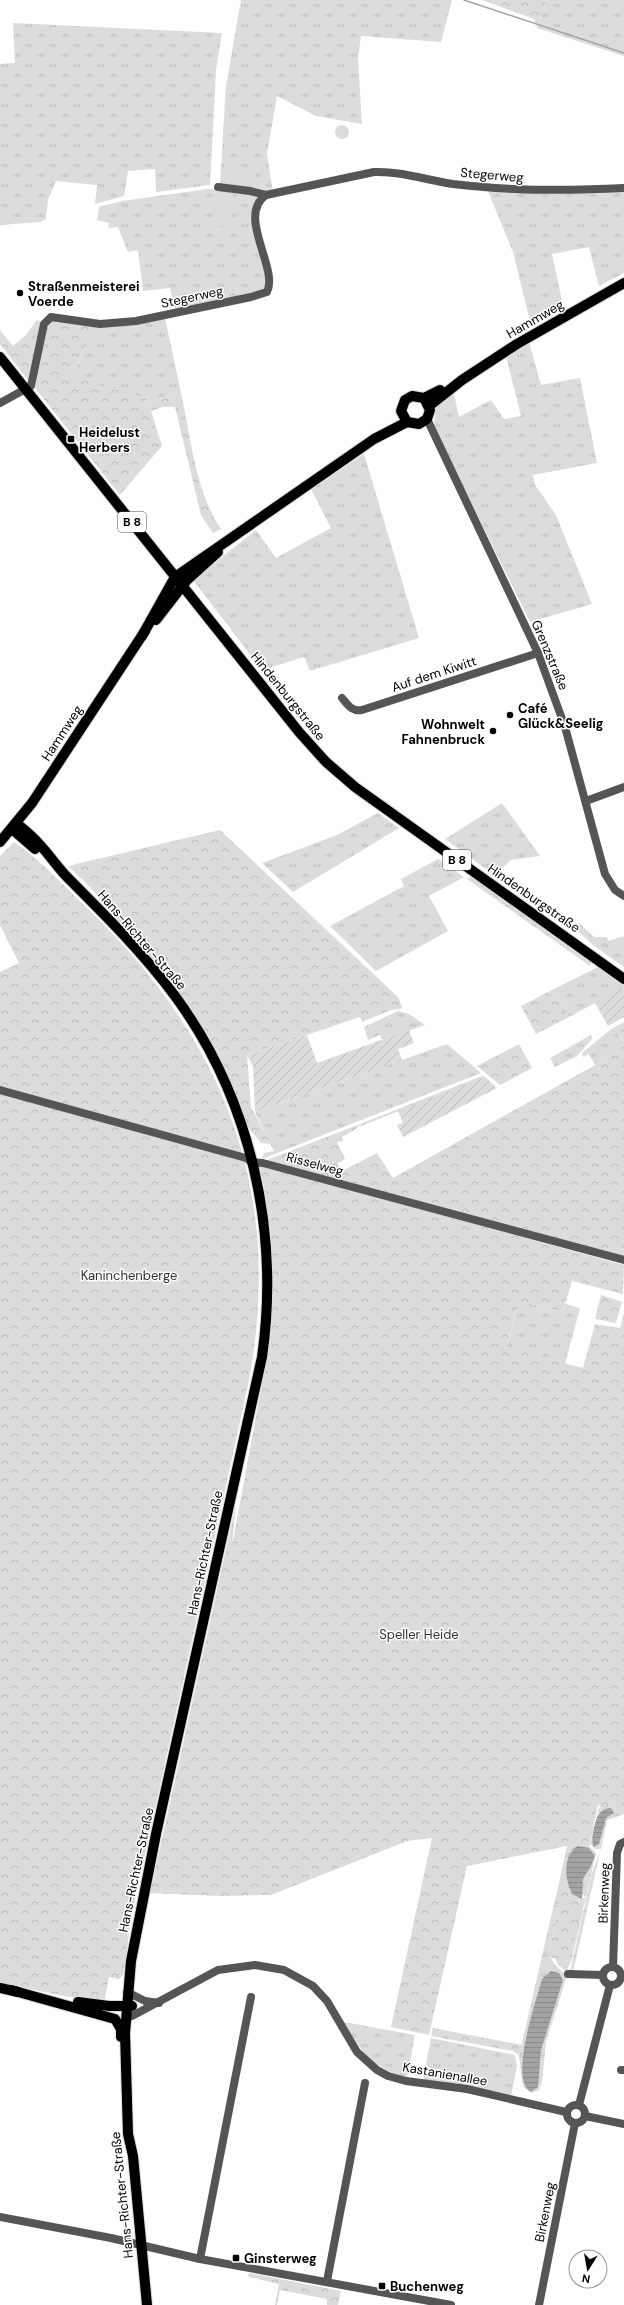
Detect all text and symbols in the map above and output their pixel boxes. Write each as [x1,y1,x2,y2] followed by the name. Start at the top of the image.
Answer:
[460,164,524,186] street label: Stegerweg
[28,278,140,310] place label: Straßenmeisterei Voerde
[159,282,225,312] street label: Stegerweg
[15,288,25,298] marker: Straßenmeisterei Voerde
[503,296,567,342] street label: Hammweg
[79,424,140,456] place label: Heidelust Herbers
[66,434,76,444] marker: Heidelust Herbers
[118,512,146,532] road number: B 8
[528,618,572,692] street label: Grenzstraße
[247,648,329,744] street label: Hindenburgstraße
[389,652,479,696] street label: Auf dem Kiwitt
[518,700,604,732] place label: Café Glück&Seelig
[38,702,86,764] street label: Hammweg
[505,710,515,720] marker: Café Glück&Seelig
[402,716,485,748] place label: Wohnwelt Fahnenbruck
[488,726,498,736] marker: Wohnwelt Fahnenbruck
[443,850,471,870] road number: B 8
[485,860,583,936] street label: Hindenburgstraße
[94,886,190,994] street label: Hans-Richter-Straße
[285,1148,345,1180] street label: Risselweg
[81,1267,177,1284] park label: Kaninchenberge
[183,1489,227,1617] street label: Hans-Richter-Straße
[379,1626,459,1643] park label: Speller Heide
[114,1806,158,1934] street label: Hans-Richter-Straße
[594,1862,614,1924] street label: Birkenweg
[401,2058,489,2090] street label: Kastanienallee
[107,2131,137,2259] street label: Hans-Richter-Straße
[531,2180,559,2244] street label: Birkenweg
[568,2249,608,2289] north arrow
[244,2250,317,2267] place label: Ginsterweg
[231,2253,241,2263] marker: Ginsterweg
[581,2271,591,2286] text: N
[390,2278,464,2295] place label: Buchenweg
[377,2281,387,2291] marker: Buchenweg

